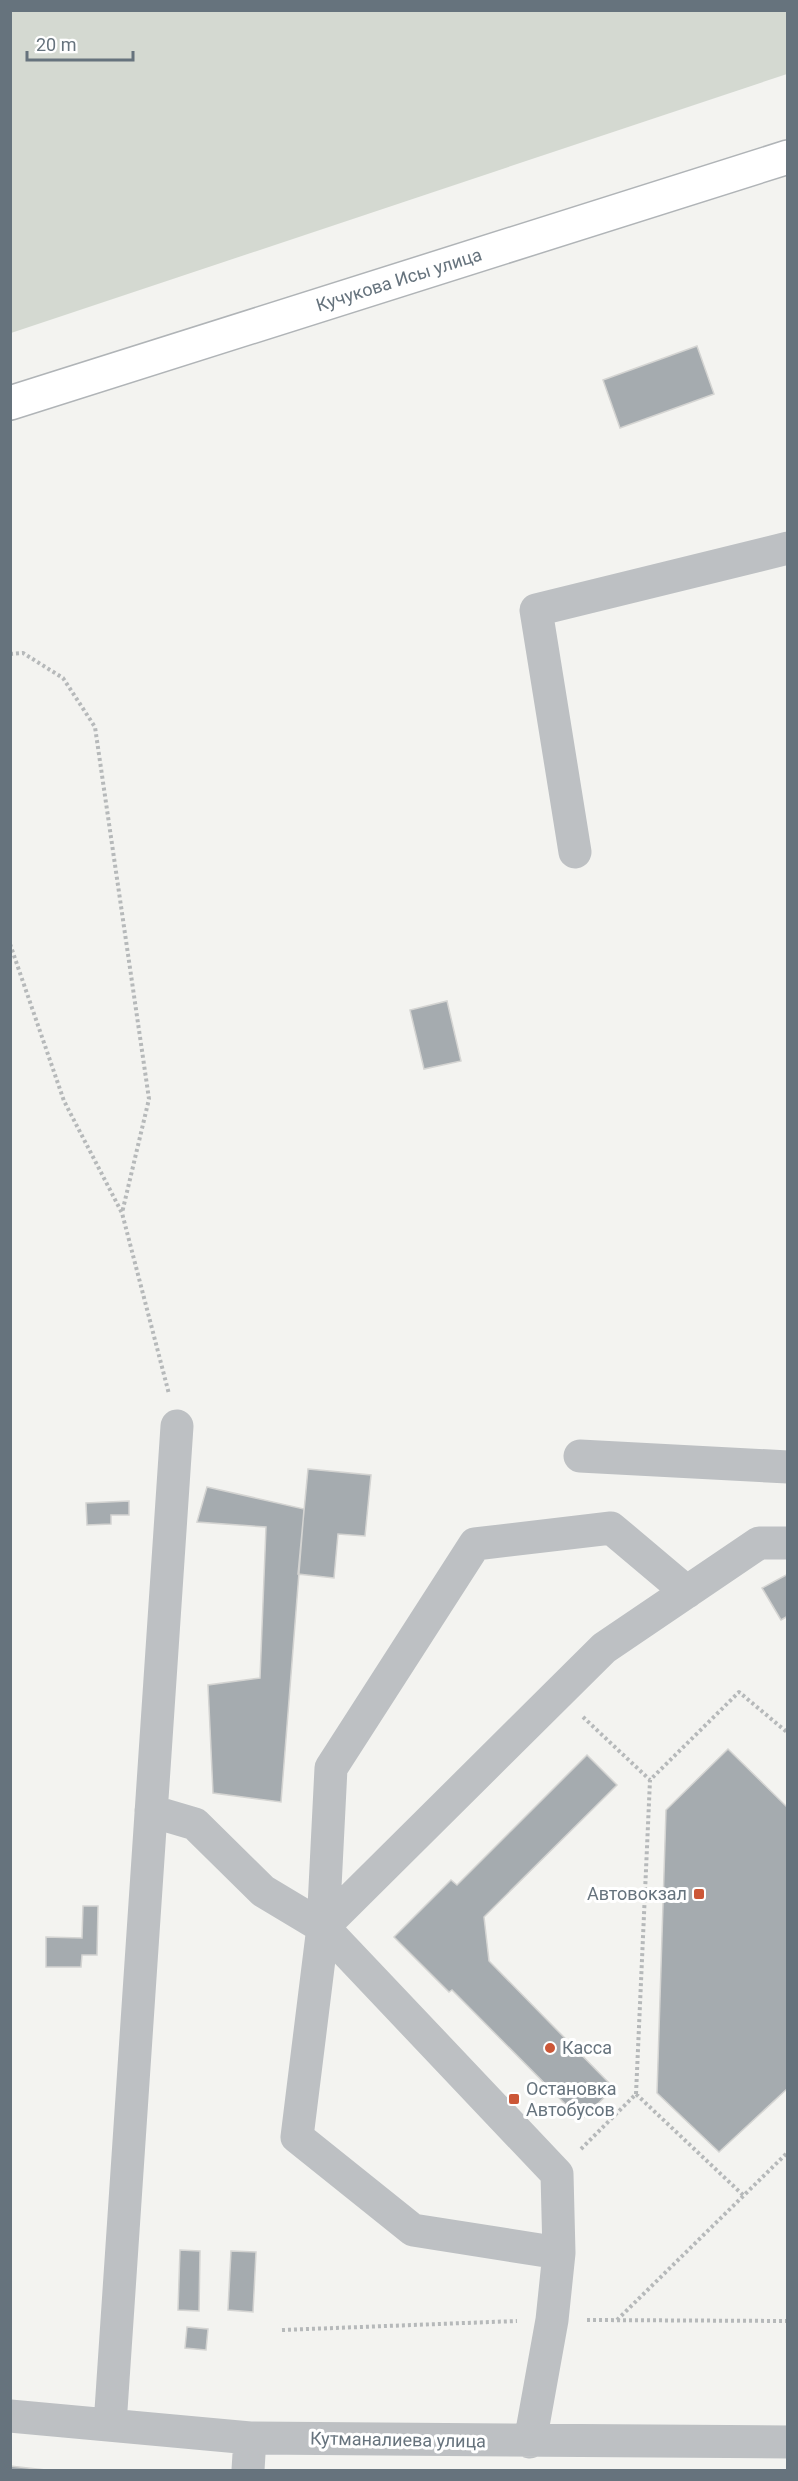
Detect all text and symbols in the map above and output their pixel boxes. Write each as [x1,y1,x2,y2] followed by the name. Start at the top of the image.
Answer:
[27,24,134,62] scale bar
[36,34,76,55] text: 20 m
[313,243,484,316] street label: Кучукова Исы улица
[587,1883,687,1904] place label: Автовокзал
[692,1887,706,1901] marker: Автовокзал
[562,2037,612,2058] place label: Касса
[543,2041,557,2055] marker: Касса
[526,2078,617,2120] place label: Остановка Автобусов
[507,2092,521,2106] marker: Остановка Автобусов
[310,2427,486,2452] street label: Кутманалиева улица

